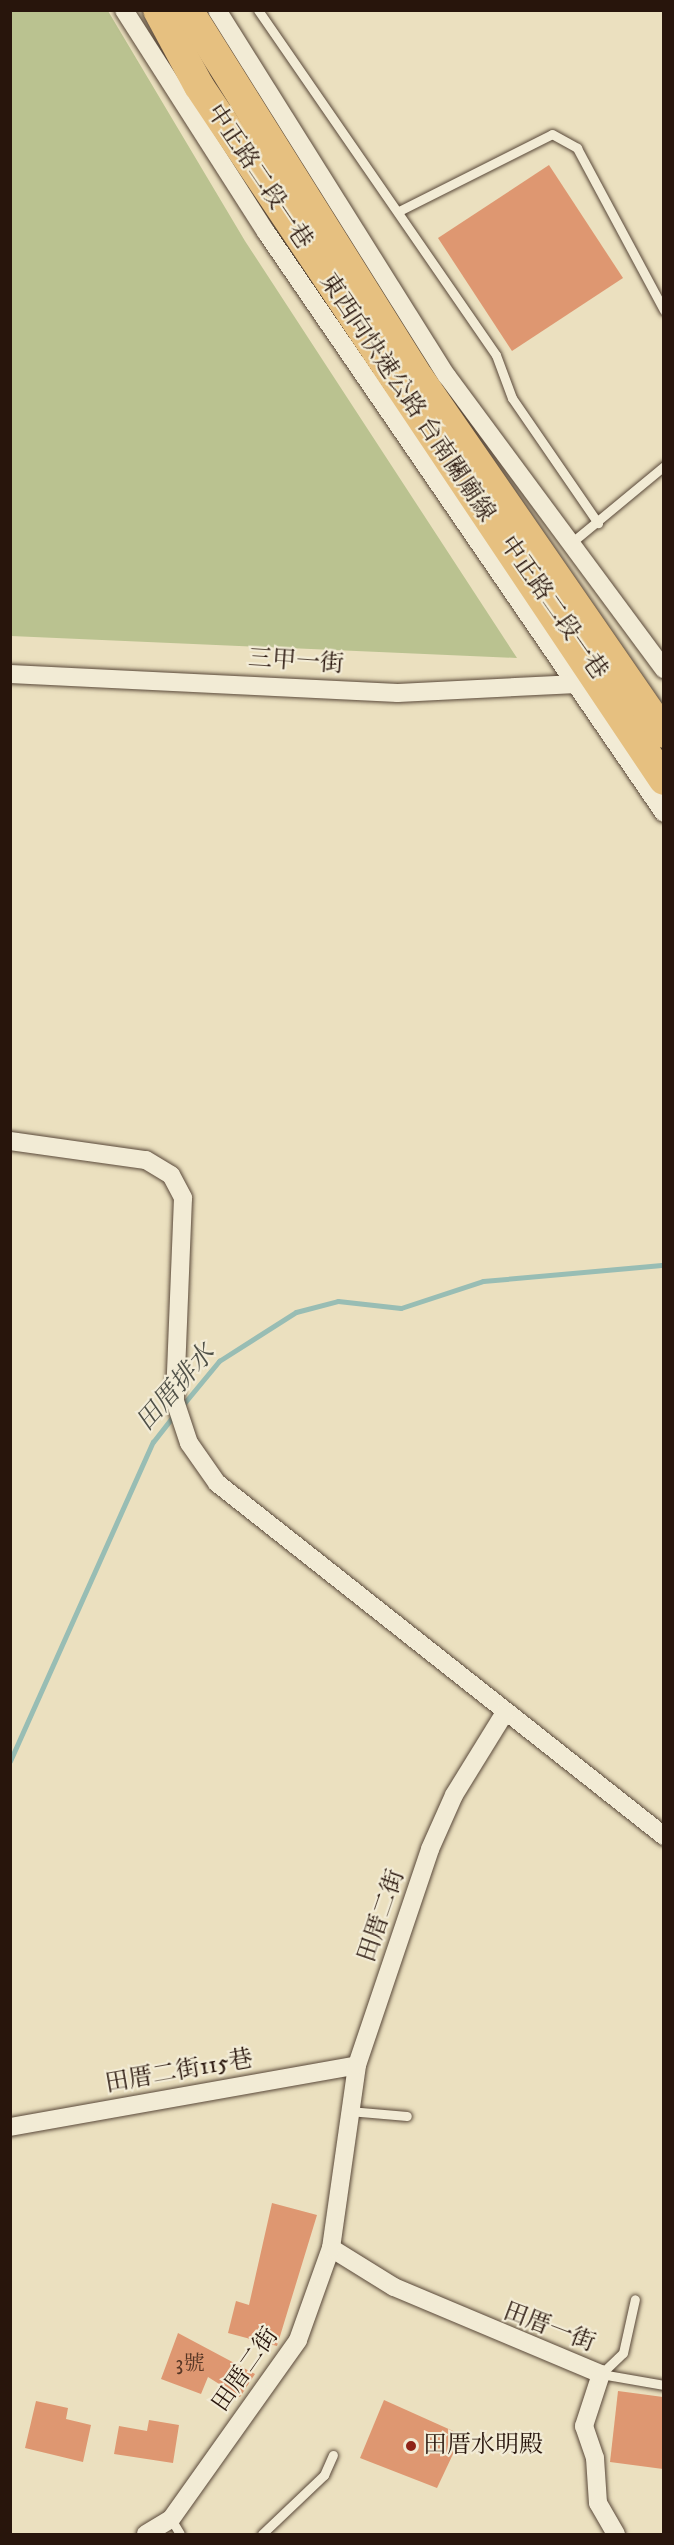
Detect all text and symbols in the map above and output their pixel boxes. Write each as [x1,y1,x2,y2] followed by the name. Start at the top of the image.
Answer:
[200,99,318,255] street label: 中正路二段一巷
[313,268,501,528] street label: 東西向快速公路 台南關廟線
[493,531,613,685] street label: 中正路二段一巷
[247,644,345,680] street label: 三甲一街
[130,1339,222,1437] water label: 田厝排水
[353,1866,411,1966] street label: 田厝二街
[103,2045,255,2099] street label: 田厝二街115巷
[499,2297,599,2359] street label: 田厝一街
[207,2322,285,2418] street label: 田厝二街
[176,2351,204,2377] house number: 3號
[423,2432,543,2460] place label: 田厝水明殿
[404,2439,418,2453] marker: 田厝水明殿

